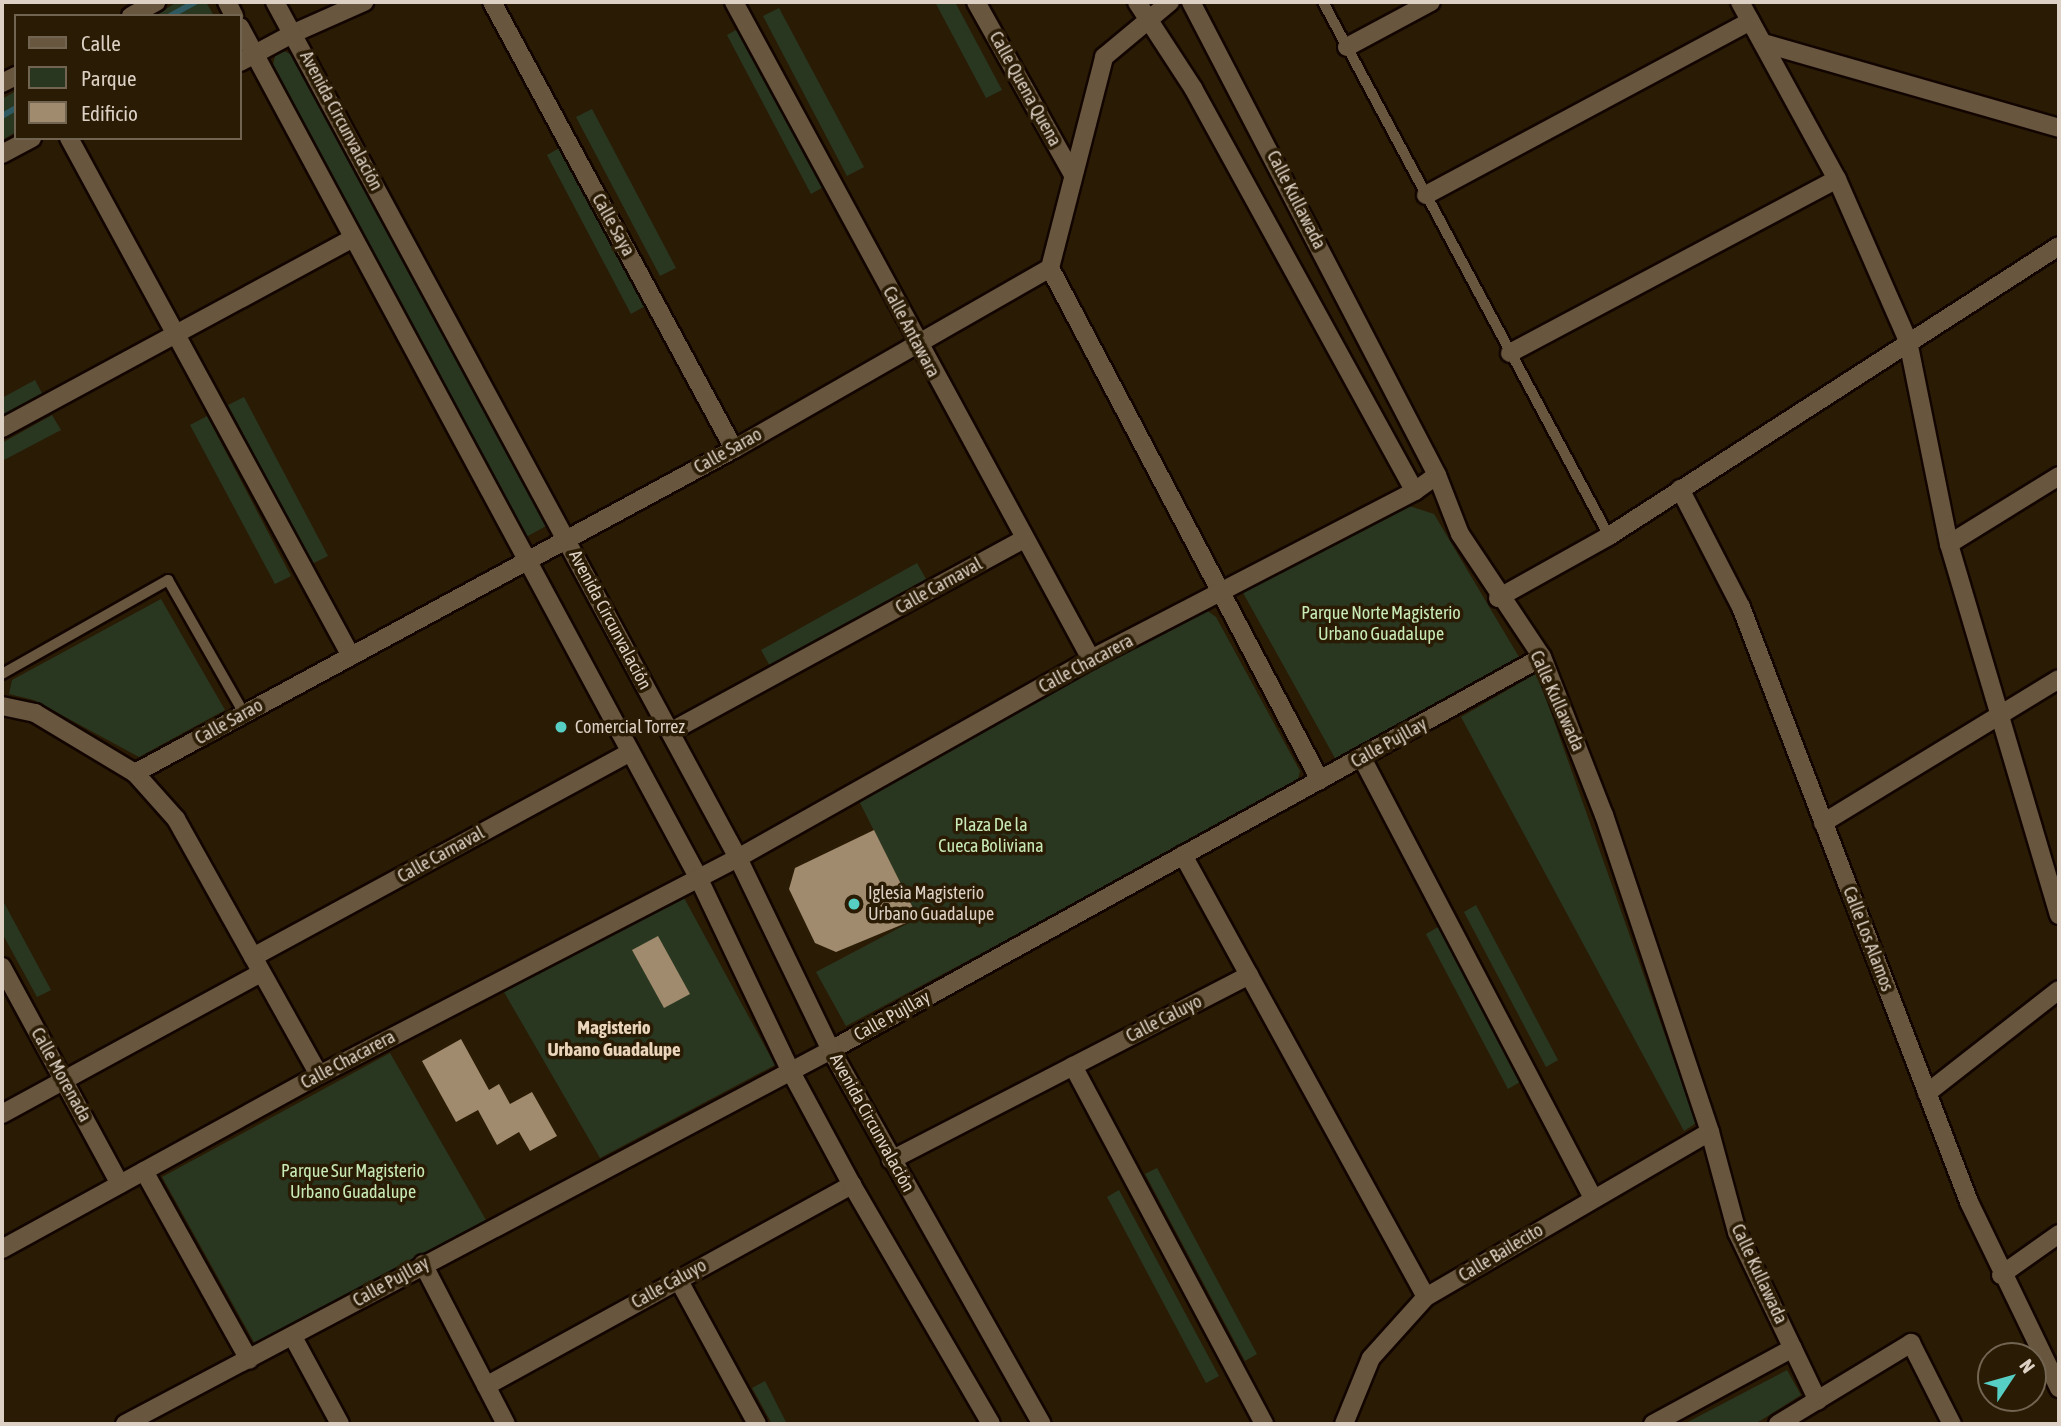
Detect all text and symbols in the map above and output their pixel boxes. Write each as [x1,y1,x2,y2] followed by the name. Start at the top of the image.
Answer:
[14,14,242,140] legend
[985,28,1065,150] street label: Calle Quena Quena
[81,31,121,55] text: Calle
[295,48,387,194] street label: Avenida Circunvalación
[81,66,136,90] text: Parque
[81,101,138,125] text: Edificio
[1262,147,1330,253] street label: Calle Kullawada
[587,190,639,260] street label: Calle Saya
[878,283,944,381] street label: Calle Antawara
[690,424,766,478] street label: Calle Sarao
[564,547,656,693] street label: Avenida Circunvalación
[892,553,986,619] street label: Calle Carnaval
[1301,603,1461,646] park label: Parque Norte Magisterio Urbano Guadalupe
[1035,630,1137,698] street label: Calle Chacarera
[1525,647,1589,755] street label: Calle Kullawada
[191,695,267,749] street label: Calle Sarao
[1347,713,1431,773] street label: Calle Pujllay
[575,716,685,738] place label: Comercial Torrez
[553,719,569,735] marker: Comercial Torrez
[938,815,1044,858] park label: Plaza De la Cueca Boliviana
[394,822,488,888] street label: Calle Carnaval
[868,883,994,926] place label: Iglesia Magisterio Urbano Guadalupe
[1838,884,1898,994] street label: Calle Los Alamos
[846,896,862,912] marker: Iglesia Magisterio Urbano Guadalupe
[850,986,934,1046] street label: Calle Pujllay
[1123,991,1205,1047] street label: Calle Caluyo
[547,1017,681,1061] district label: Magisterio Urbano Guadalupe
[26,1024,96,1126] street label: Calle Morenada
[297,1026,399,1094] street label: Calle Chacarera
[825,1050,919,1196] street label: Avenida Circunvalación
[281,1161,425,1204] park label: Parque Sur Magisterio Urbano Guadalupe
[1455,1219,1547,1287] street label: Calle Bailecito
[1726,1221,1792,1327] street label: Calle Kullawada
[349,1252,433,1312] street label: Calle Pujllay
[628,1255,710,1313] street label: Calle Caluyo
[1977,1342,2047,1412] north arrow
[2015,1355,2040,1377] text: N

